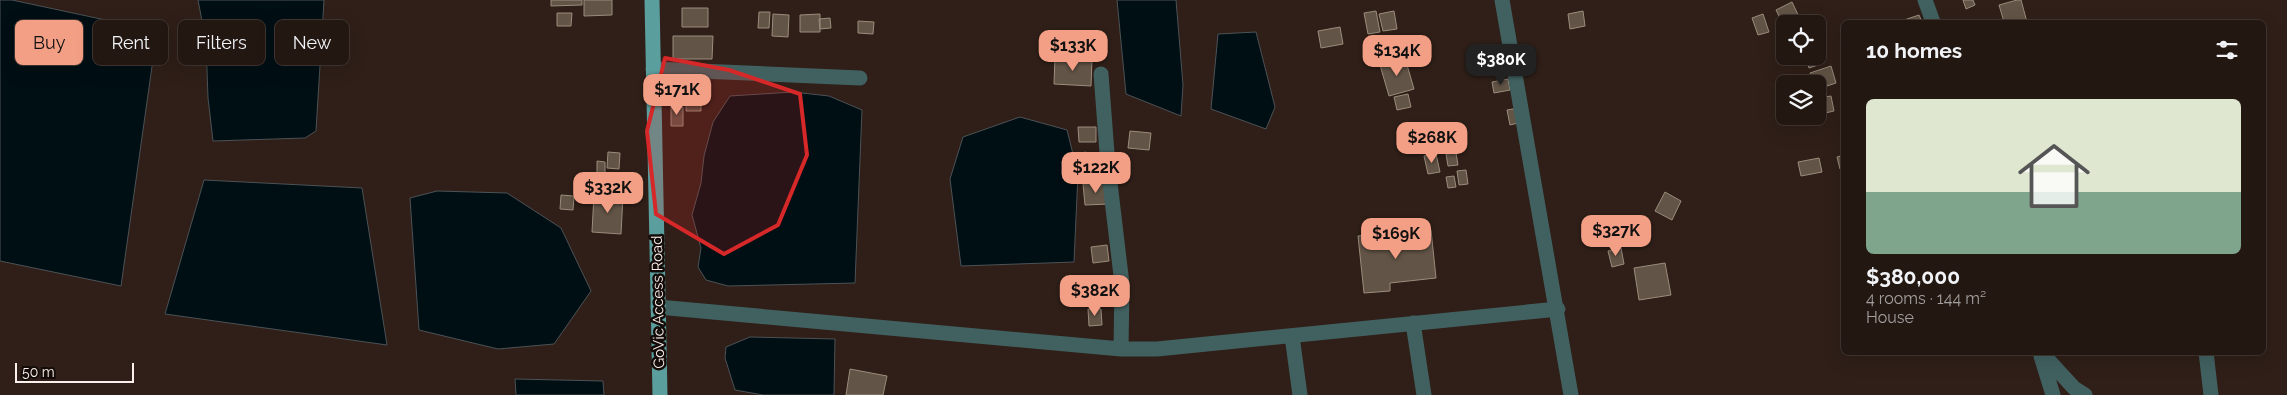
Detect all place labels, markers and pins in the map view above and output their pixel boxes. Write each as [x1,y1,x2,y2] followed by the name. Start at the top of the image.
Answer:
[1038,30,1108,72] pin: $133K
[1362,34,1432,77] pin: $134K
[1466,44,1536,86] pin: $380K
[642,74,712,116] pin: $171K
[1397,121,1467,164] pin: $268K
[1061,152,1131,194] pin: $122K
[573,172,643,214] pin: $332K
[1581,214,1651,257] pin: $327K
[1361,218,1431,260] pin: $169K
[1060,274,1130,317] pin: $382K

